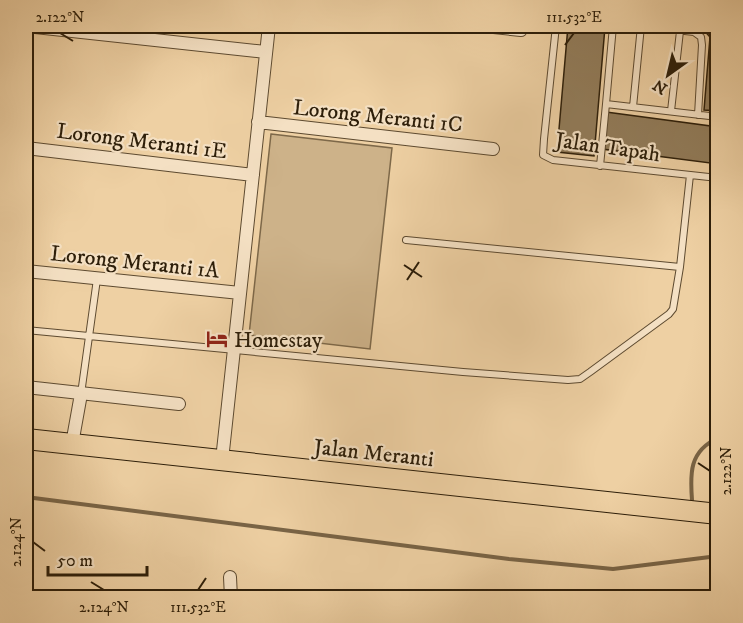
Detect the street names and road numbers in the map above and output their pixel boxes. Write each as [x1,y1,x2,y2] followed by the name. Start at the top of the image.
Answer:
[292,94,464,139] street label: Lorong Meranti 1C
[55,118,228,165] street label: Lorong Meranti 1E
[552,126,663,168] street label: Jalan Tapah
[49,240,222,285] street label: Lorong Meranti 1A
[311,434,435,473] street label: Jalan Meranti

